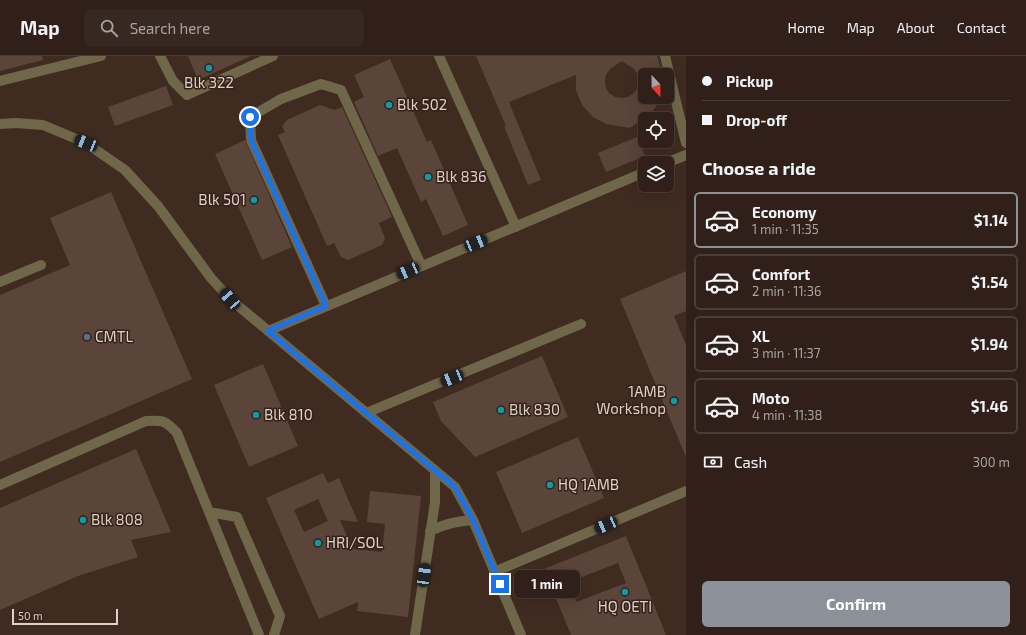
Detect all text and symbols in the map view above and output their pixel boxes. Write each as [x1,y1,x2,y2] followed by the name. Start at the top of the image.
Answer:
[84,10,364,46] search box
[20,16,60,39] text: Map
[98,17,120,39] icon: search
[130,19,210,37] text: Search here
[788,19,825,36] text: Home
[847,19,875,36] text: Map
[897,19,935,36] text: About
[957,19,1006,36] text: Contact
[204,63,214,73] marker: Blk 322
[638,68,674,104] north arrow
[638,68,674,192] map controls
[726,72,773,90] text: Pickup
[184,73,234,91] place label: Blk 322
[397,95,447,113] place label: Blk 502
[384,100,394,110] marker: Blk 502
[241,108,259,126] route start
[726,111,787,129] text: Drop-off
[638,112,674,148] button: locate
[73,133,99,153] car
[638,156,674,192] button: layers
[702,157,816,179] text: Choose a ride
[436,167,487,185] place label: Blk 836
[423,172,433,182] marker: Blk 836
[198,190,246,208] place label: Blk 501
[249,195,259,205] marker: Blk 501
[704,202,740,238] icon: car
[752,203,817,221] text: Economy
[974,211,1008,229] text: $1.14
[752,221,819,237] text: 1 min · 11:35
[463,233,489,253] car
[395,261,421,281] car
[704,264,740,300] icon: car
[752,265,810,283] text: Comfort
[971,273,1008,291] text: $1.54
[752,283,821,299] text: 2 min · 11:36
[218,286,242,312] car
[704,326,740,362] icon: car
[95,327,133,345] place label: CMTL
[752,327,770,345] text: XL
[82,332,92,342] marker: CMTL
[971,335,1008,353] text: $1.94
[752,345,820,361] text: 3 min · 11:37
[439,368,465,388] car
[596,382,666,417] place label: 1AMB Workshop
[704,388,740,424] icon: car
[752,389,790,407] text: Moto
[669,396,679,406] marker: 1AMB Workshop
[971,397,1008,415] text: $1.46
[509,400,560,418] place label: Blk 830
[264,405,313,423] place label: Blk 810
[496,405,506,415] marker: Blk 830
[752,407,822,423] text: 4 min · 11:38
[251,410,261,420] marker: Blk 810
[702,451,724,473] icon: cash
[734,453,767,471] text: Cash
[973,454,1010,470] text: 300 m
[558,475,619,494] place label: HQ 1AMB
[545,480,555,490] marker: HQ 1AMB
[91,510,143,528] place label: Blk 808
[78,515,88,525] marker: Blk 808
[593,515,619,535] car
[326,533,383,551] place label: HRI/SOL
[313,538,323,548] marker: HRI/SOL
[416,562,432,588] car
[514,570,580,598] callout: 1 min
[491,575,509,593] route end
[531,576,563,592] text: 1 min
[702,581,1010,627] button: Confirm
[620,587,630,597] marker: HQ OETI
[598,597,652,616] place label: HQ OETI
[12,607,118,626] scale bar
[18,609,43,622] text: 50 m

